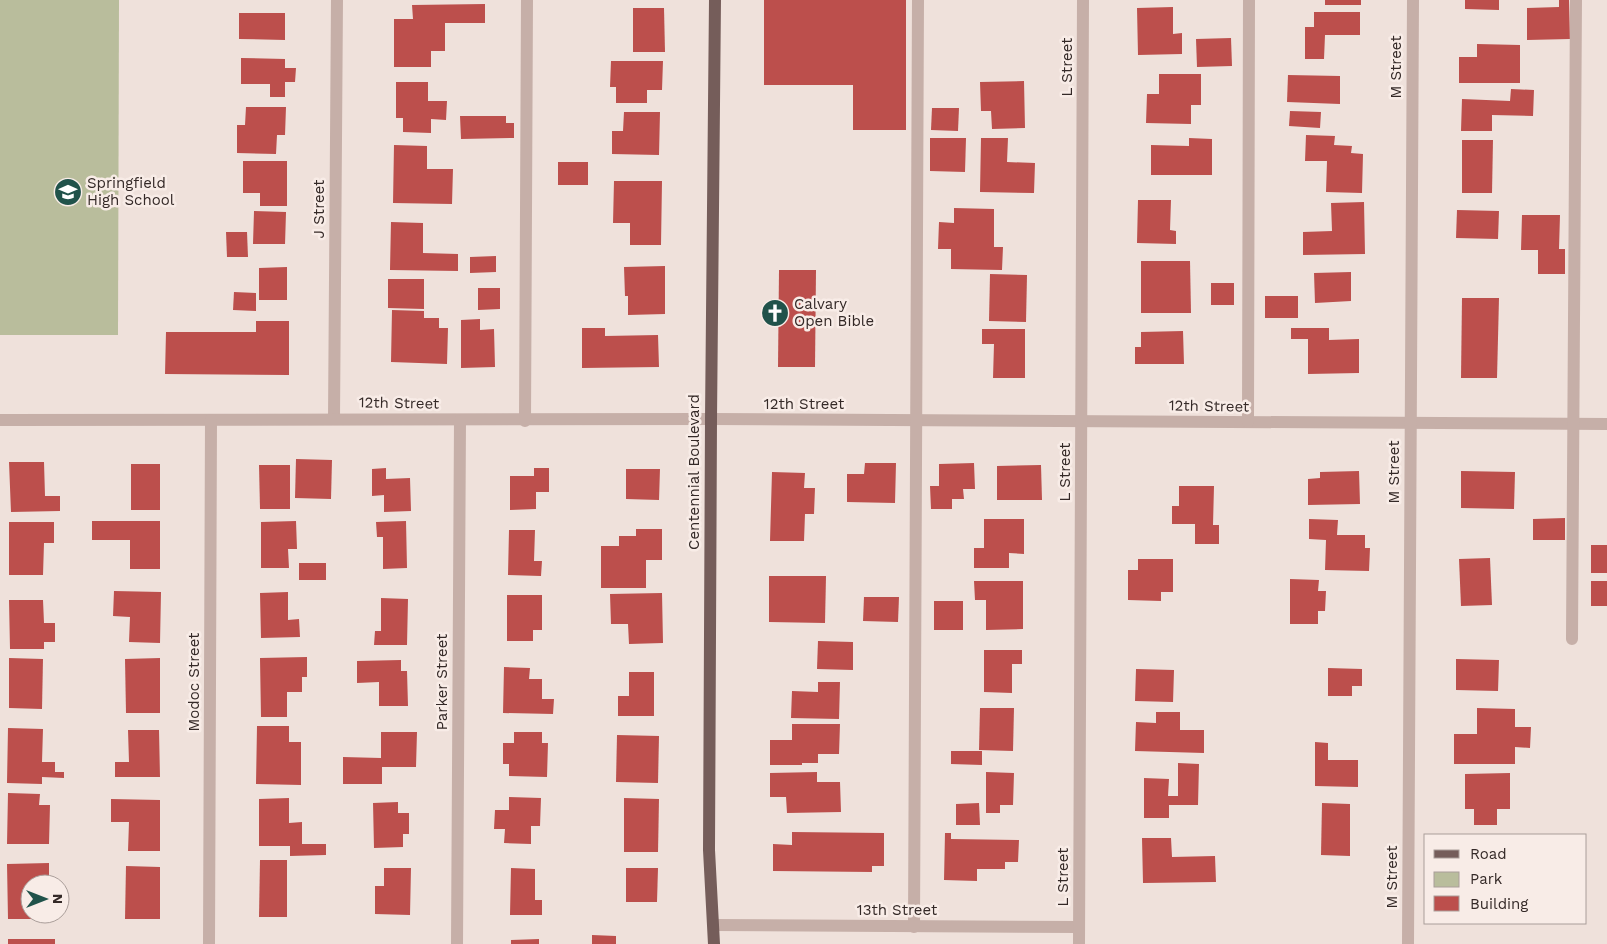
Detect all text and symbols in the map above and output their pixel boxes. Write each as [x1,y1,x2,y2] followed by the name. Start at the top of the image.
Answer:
[1387,35,1405,99] street label: M Street
[1058,37,1076,96] street label: L Street
[87,174,175,209] place label: Springfield High School
[53,177,83,207] school or university icon: Springfield High School
[310,179,328,238] street label: J Street
[794,295,874,330] place label: Calvary Open Bible
[760,298,790,328] church icon: Calvary Open Bible
[359,393,440,413] street label: 12th Street
[685,394,703,550] street label: Centennial Boulevard
[764,395,845,413] street label: 12th Street
[1169,396,1250,416] street label: 12th Street
[1385,440,1403,504] street label: M Street
[1056,442,1074,501] street label: L Street
[185,632,203,731] street label: Modoc Street
[433,633,451,730] street label: Parker Street
[1424,834,1587,924] legend
[1383,845,1401,909] street label: M Street
[1470,845,1507,863] text: Road
[1054,847,1072,906] street label: L Street
[1470,870,1503,888] text: Park
[20,874,70,924] north arrow
[50,894,66,904] text: N
[1470,895,1528,913] text: Building
[857,901,938,919] street label: 13th Street

